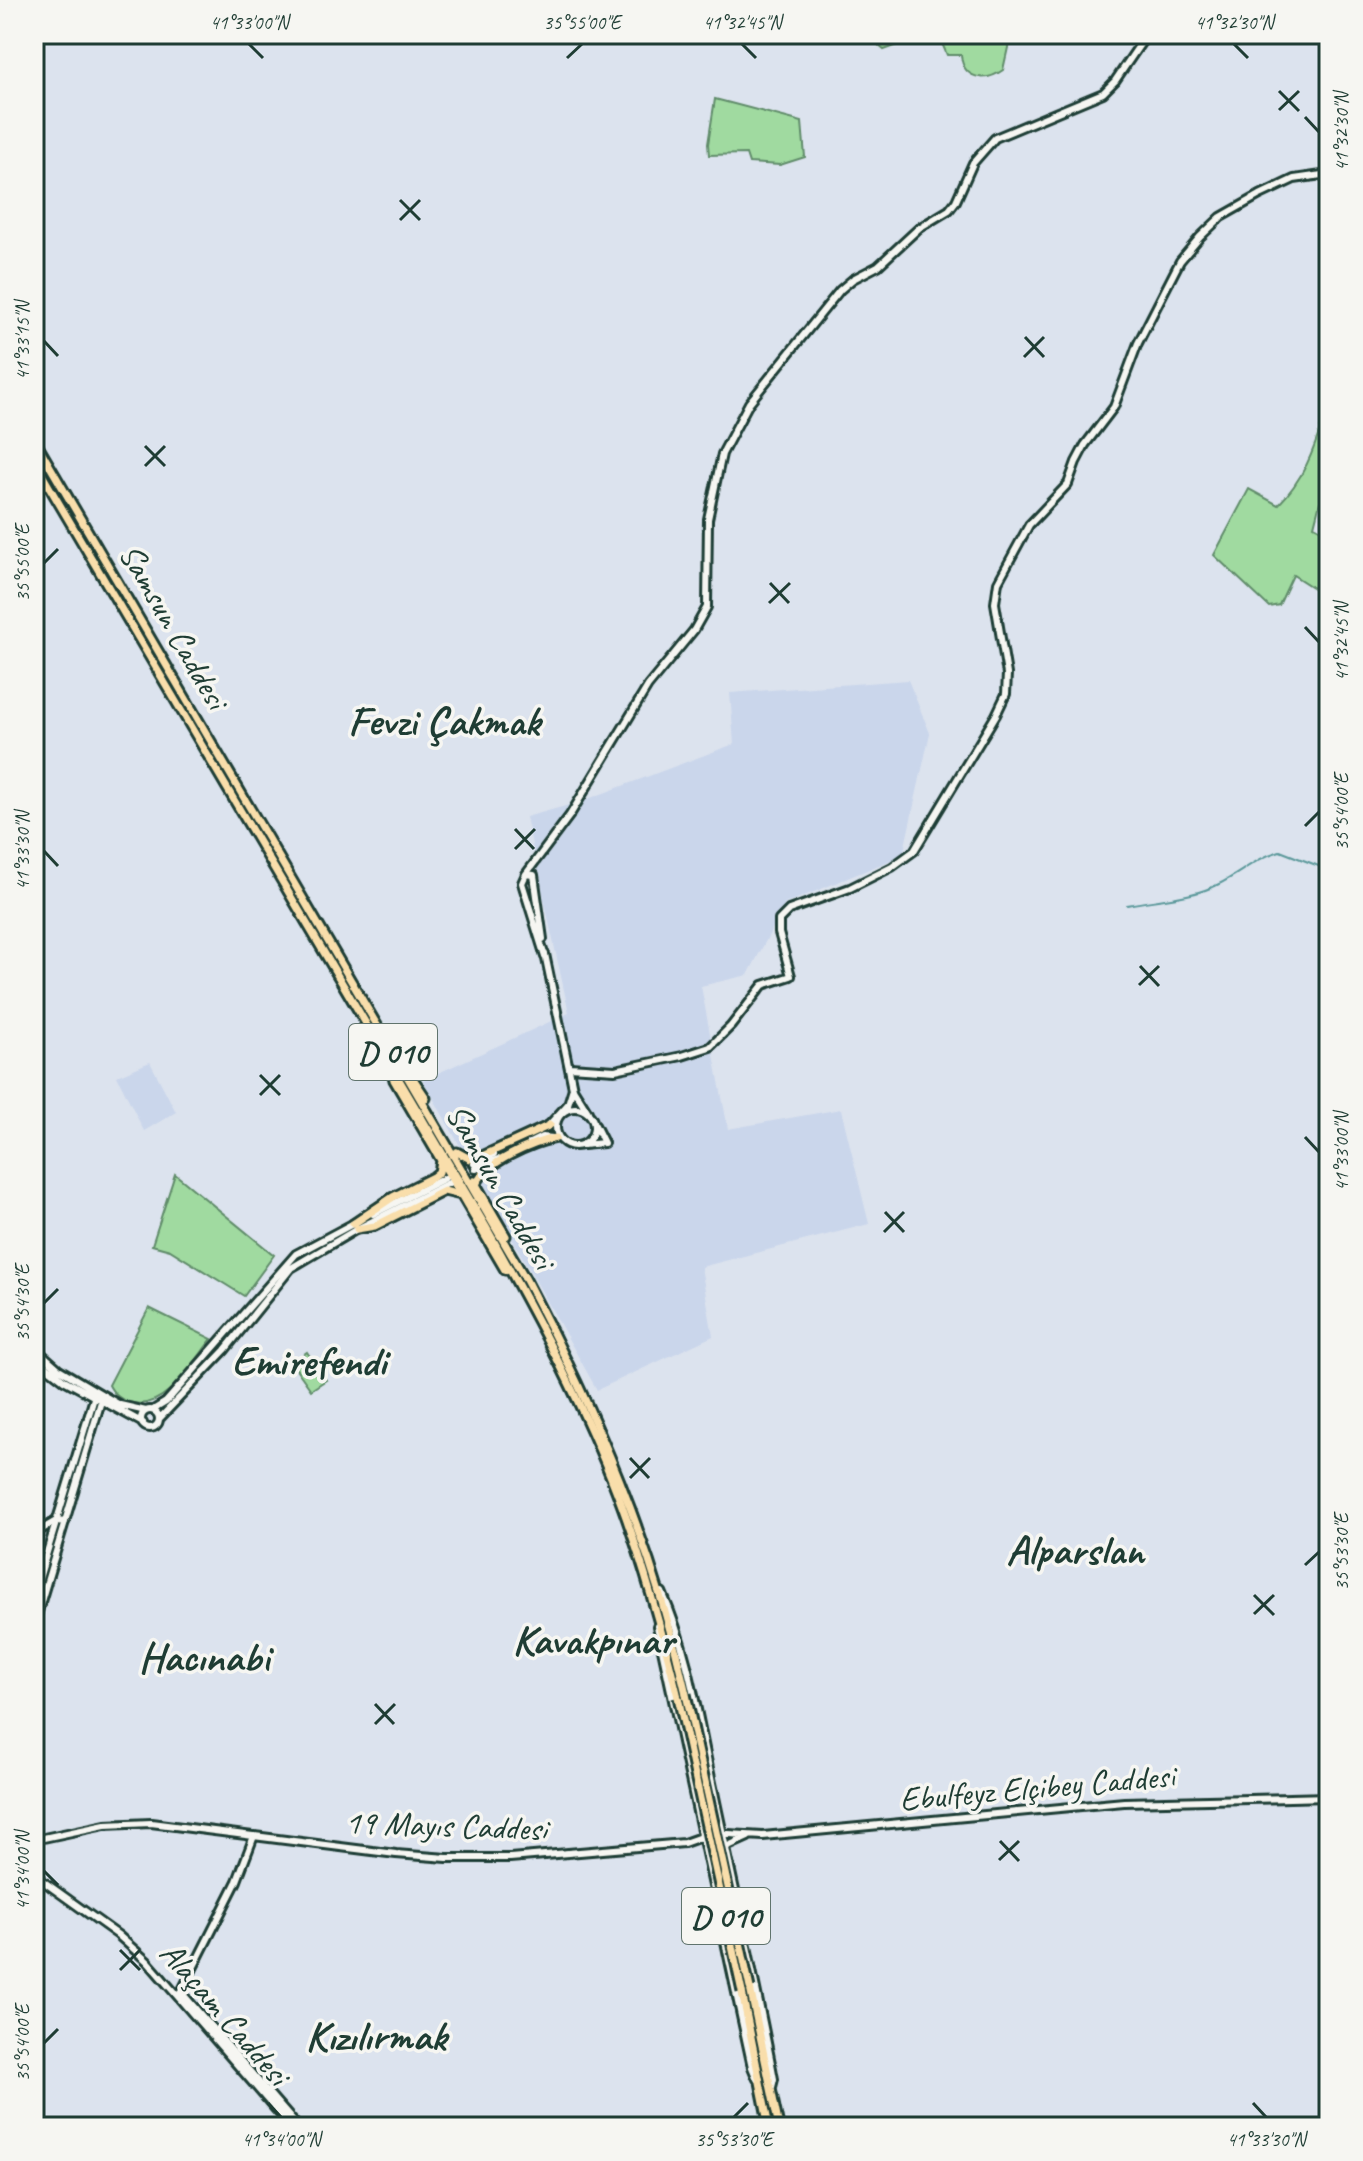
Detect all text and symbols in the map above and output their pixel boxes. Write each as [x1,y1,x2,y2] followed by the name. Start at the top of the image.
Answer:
[210,10,291,35] text: 41°33'00"N
[543,10,623,35] text: 35°55'00"E
[703,10,784,35] text: 41°32'45"N
[1195,10,1276,35] text: 41°32'30"N
[1329,90,1354,171] text: 41°32'30"N
[10,299,35,380] text: 41°33'15"N
[10,522,35,602] text: 35°55'00"E
[110,536,240,719] street label: Samsun Caddesi
[1329,600,1354,681] text: 41°32'45"N
[348,695,543,748] district label: Fevzi Çakmak
[1329,771,1354,851] text: 35°54'00"E
[10,809,35,890] text: 41°33'30"N
[349,1024,437,1080] road number: D 010
[437,1096,567,1279] street label: Samsun Caddesi
[1329,1110,1354,1191] text: 41°33'00"N
[10,1262,35,1342] text: 35°54'30"E
[232,1335,392,1388] district label: Emirefendi
[1329,1511,1354,1591] text: 35°53'30"E
[1006,1524,1146,1577] district label: Alparslan
[512,1614,677,1667] district label: Kavakpınar
[139,1631,274,1684] district label: Hacınabi
[898,1753,1180,1820] street label: Ebulfeyz Elçibey Caddesi
[344,1800,552,1850] street label: 19 Mayıs Caddesi
[10,1829,35,1910] text: 41°34'00"N
[682,1888,770,1944] road number: D 010
[151,1932,302,2097] street label: Alaçam Caddesi
[10,2002,35,2082] text: 35°54'00"E
[306,2010,450,2063] district label: Kızılırmak
[242,2127,323,2152] text: 41°34'00"N
[695,2127,775,2152] text: 35°53'30"E
[1227,2127,1308,2152] text: 41°33'30"N

